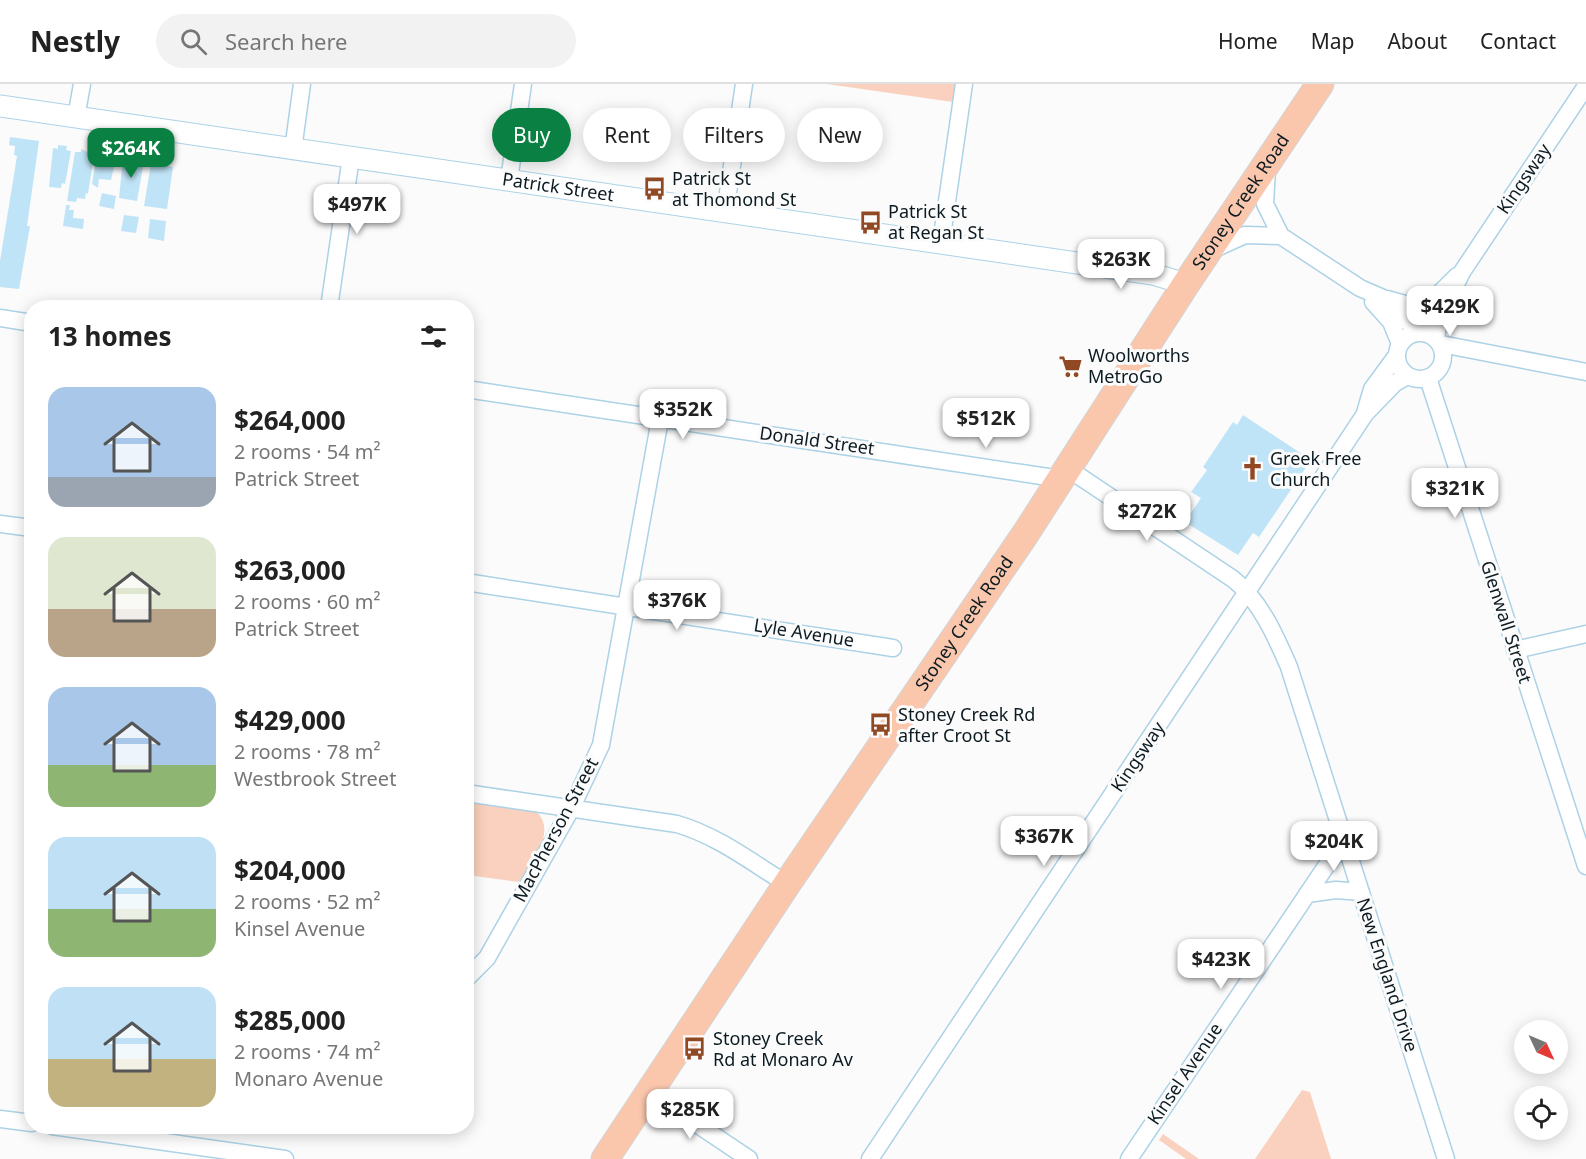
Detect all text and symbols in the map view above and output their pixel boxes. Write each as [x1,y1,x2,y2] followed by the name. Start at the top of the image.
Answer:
[156,14,576,68] search box
[30,22,120,60] text: Nestly
[177,25,210,58] icon: search
[225,26,347,56] text: Search here
[1218,27,1278,55] text: Home
[1311,27,1354,55] text: Map
[1387,27,1447,55] text: About
[1480,27,1556,55] text: Contact
[492,108,571,162] chip: Buy
[583,108,671,162] chip: Rent
[683,108,785,162] chip: Filters
[797,108,883,162] chip: New
[89,128,173,179] pin: $264K
[1186,129,1294,274] street label: Stoney Creek Road
[101,134,161,161] text: $264K
[1491,138,1556,218] street label: Kingsway
[501,166,616,206] street label: Patrick Street
[672,166,797,211] place label: Patrick St at Thomond St
[641,176,667,202] bus stop icon: Patrick St at Thomond St
[315,184,399,235] pin: $497K
[327,190,387,217] text: $497K
[888,199,984,244] place label: Patrick St at Regan St
[857,209,883,235] bus stop icon: Patrick St at Regan St
[1079,239,1163,290] pin: $263K
[1091,245,1151,272] text: $263K
[1408,286,1492,337] pin: $429K
[1420,292,1480,319] text: $429K
[48,318,172,354] text: 13 homes
[417,320,450,353] icon: filters
[1088,343,1190,388] place label: Woolworths MetroGo
[1057,353,1083,379] supermarket icon: Woolworths MetroGo
[641,389,725,440] pin: $352K
[653,395,713,422] text: $352K
[944,398,1028,449] pin: $512K
[234,402,346,438] text: $264,000
[956,404,1016,431] text: $512K
[96,411,168,483] icon: home
[758,420,877,460] street label: Donald Street
[234,438,381,465] text: 2 rooms · 54 m²
[1270,446,1362,491] place label: Greek Free Church
[1239,456,1265,482] church icon: Greek Free Church
[234,465,359,492] text: Patrick Street
[1413,468,1497,519] pin: $321K
[1425,474,1485,501] text: $321K
[1105,491,1189,542] pin: $272K
[1117,497,1177,524] text: $272K
[909,551,1018,695] street label: Stoney Creek Road
[234,552,346,588] text: $263,000
[1476,557,1538,687] street label: Glenwall Street
[96,561,168,633] icon: home
[635,580,719,631] pin: $376K
[647,586,707,613] text: $376K
[234,588,381,615] text: 2 rooms · 60 m²
[752,612,856,652] street label: Lyle Avenue
[234,615,359,642] text: Patrick Street
[234,702,346,738] text: $429,000
[898,702,1035,747] place label: Stoney Creek Rd after Croot St
[96,711,168,783] icon: home
[867,712,893,738] bus stop icon: Stoney Creek Rd after Croot St
[1105,716,1170,796] street label: Kingsway
[234,738,381,765] text: 2 rooms · 78 m²
[507,753,604,906] street label: MacPherson Street
[234,765,396,792] text: Westbrook Street
[1002,816,1086,867] pin: $367K
[1292,821,1376,872] pin: $204K
[1014,822,1074,849] text: $367K
[1304,827,1364,854] text: $204K
[234,852,346,888] text: $204,000
[96,861,168,933] icon: home
[234,888,381,915] text: 2 rooms · 52 m²
[1352,895,1424,1055] street label: New England Drive
[234,915,365,942] text: Kinsel Avenue
[1179,939,1263,990] pin: $423K
[1191,945,1251,972] text: $423K
[234,1002,346,1038] text: $285,000
[96,1011,168,1083] icon: home
[1141,1018,1227,1129] street label: Kinsel Avenue
[1514,1020,1568,1074] north arrow
[1514,1020,1568,1140] map controls
[713,1026,854,1071] place label: Stoney Creek Rd at Monaro Av
[682,1036,708,1062] bus stop icon: Stoney Creek Rd at Monaro Av
[234,1038,381,1065] text: 2 rooms · 74 m²
[234,1065,383,1092] text: Monaro Avenue
[1514,1086,1568,1140] button: locate
[648,1089,732,1140] pin: $285K
[660,1095,720,1122] text: $285K

